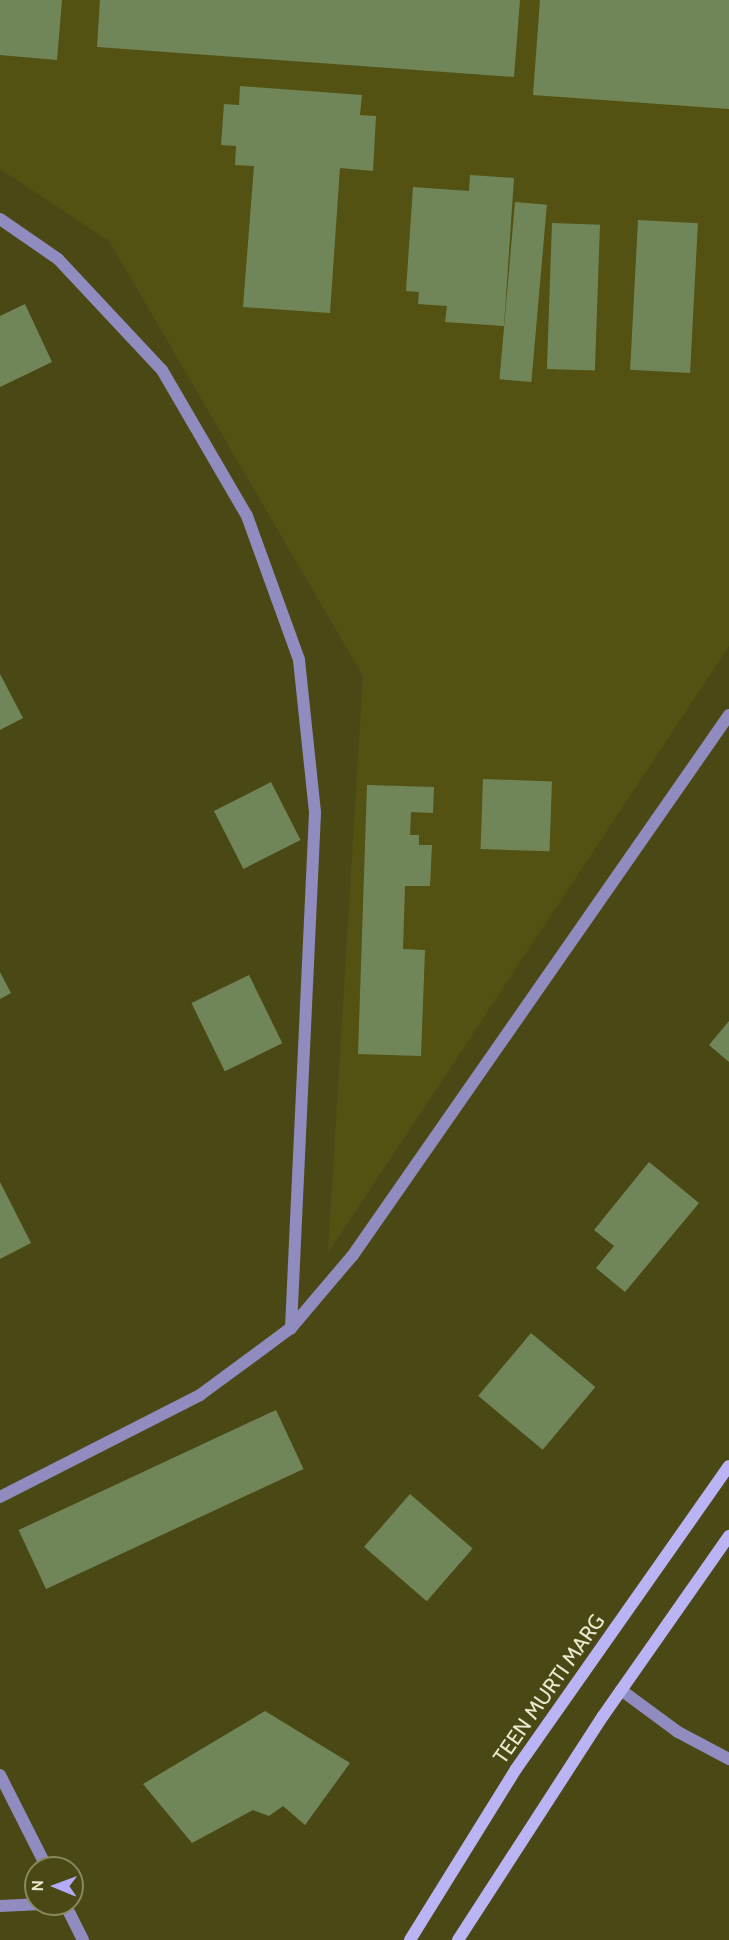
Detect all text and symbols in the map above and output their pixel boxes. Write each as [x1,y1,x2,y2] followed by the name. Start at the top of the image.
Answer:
[488,1609,610,1769] street label: TEEN MURTI MARG
[24,1856,84,1916] north arrow
[28,1880,47,1892] text: N

